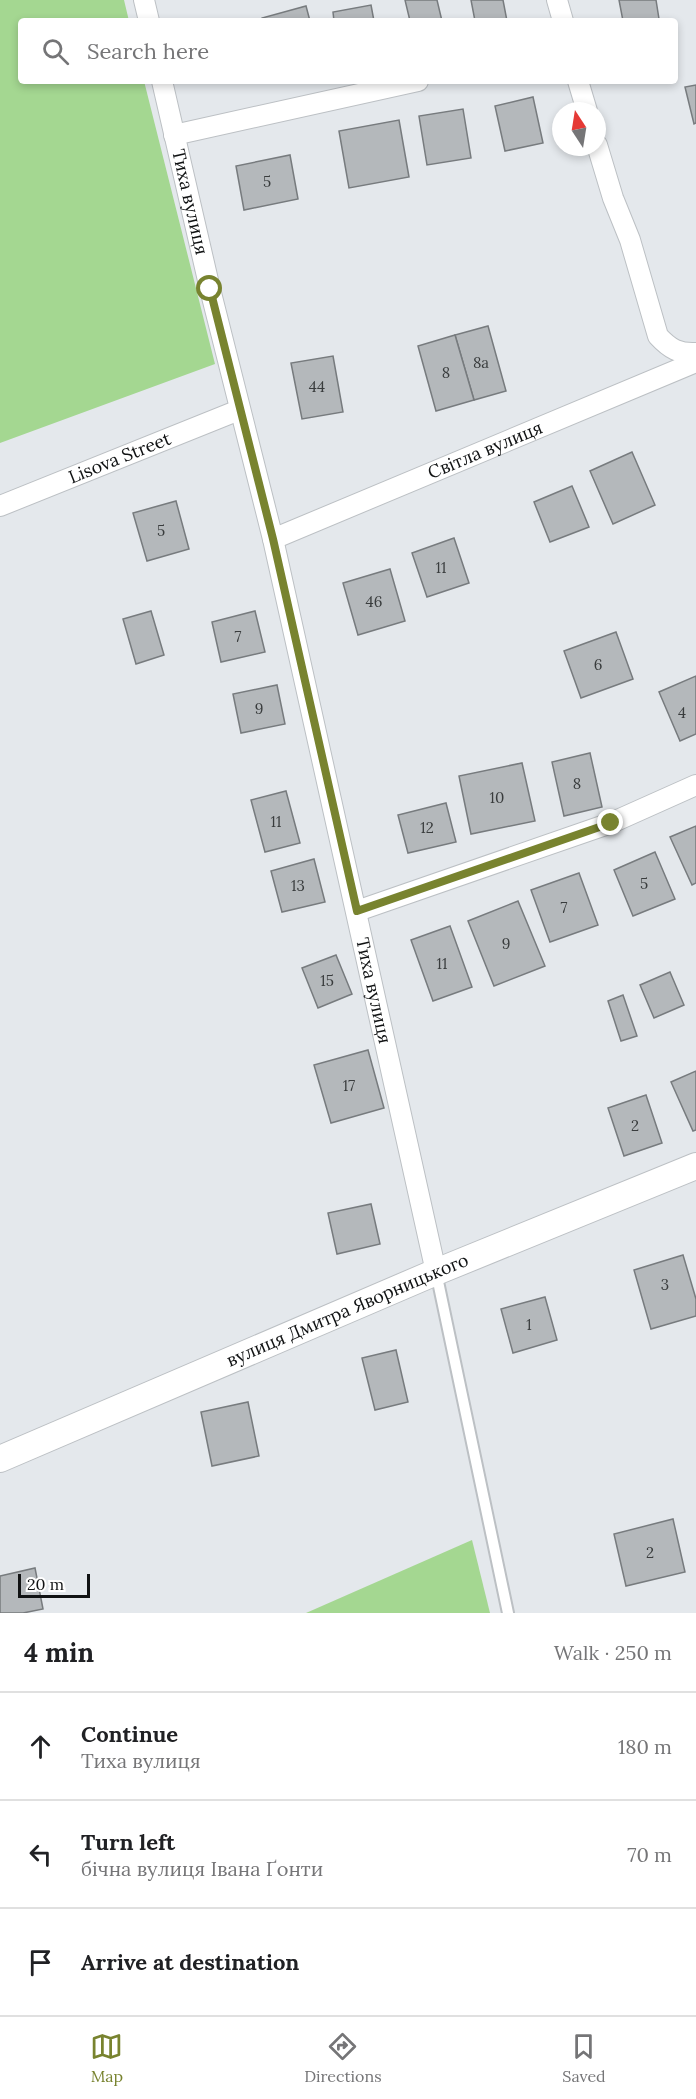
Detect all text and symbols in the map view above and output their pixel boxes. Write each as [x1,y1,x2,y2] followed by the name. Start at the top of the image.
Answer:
[18,18,678,84] search box
[39,35,72,68] icon: search
[87,37,209,65] text: Search here
[552,102,606,156] north arrow
[167,147,214,257] street label: Тиха вулиця
[263,172,271,191] house number: 5
[196,275,222,301] route start
[473,353,489,372] house number: 8а
[442,363,450,382] house number: 8
[309,377,325,396] house number: 44
[424,416,546,484] street label: Світла вулиця
[65,427,174,488] street label: Lisova Street
[157,521,165,540] house number: 5
[436,558,446,577] house number: 11
[366,592,382,611] house number: 46
[235,627,242,646] house number: 7
[594,655,602,674] house number: 6
[255,699,263,718] house number: 9
[678,703,686,722] house number: 4
[573,774,581,793] house number: 8
[490,788,504,807] house number: 10
[597,809,623,835] route end
[271,812,281,831] house number: 11
[420,818,434,837] house number: 12
[640,874,648,893] house number: 5
[291,876,305,895] house number: 13
[561,898,568,917] house number: 7
[502,934,510,953] house number: 9
[351,935,397,1046] street label: Тиха вулиця
[437,954,447,973] house number: 11
[320,971,334,990] house number: 15
[343,1076,355,1095] house number: 17
[631,1116,639,1135] house number: 2
[223,1248,472,1372] street label: вулиця Дмитра Яворницького
[661,1275,669,1294] house number: 3
[526,1315,532,1334] house number: 1
[646,1543,654,1562] house number: 2
[18,1571,90,1598] scale bar
[27,1574,64,1594] text: 20 m
[24,1636,94,1669] text: 4 min
[554,1640,672,1665] text: Walk · 250 m
[81,1720,178,1748] text: Continue
[24,1730,57,1763] icon: ahead
[618,1734,672,1759] text: 180 m
[81,1748,201,1773] text: Тиха вулиця
[81,1828,175,1856] text: Turn left
[24,1838,57,1871] icon: left
[627,1842,672,1867] text: 70 m
[81,1856,323,1881] text: бічна вулиця Івана Ґонти
[24,1946,57,1979] icon: arrive
[81,1948,299,1976] text: Arrive at destination
[90,2030,123,2086] tab: Map
[304,2030,382,2086] tab: Directions
[562,2030,606,2086] tab: Saved

